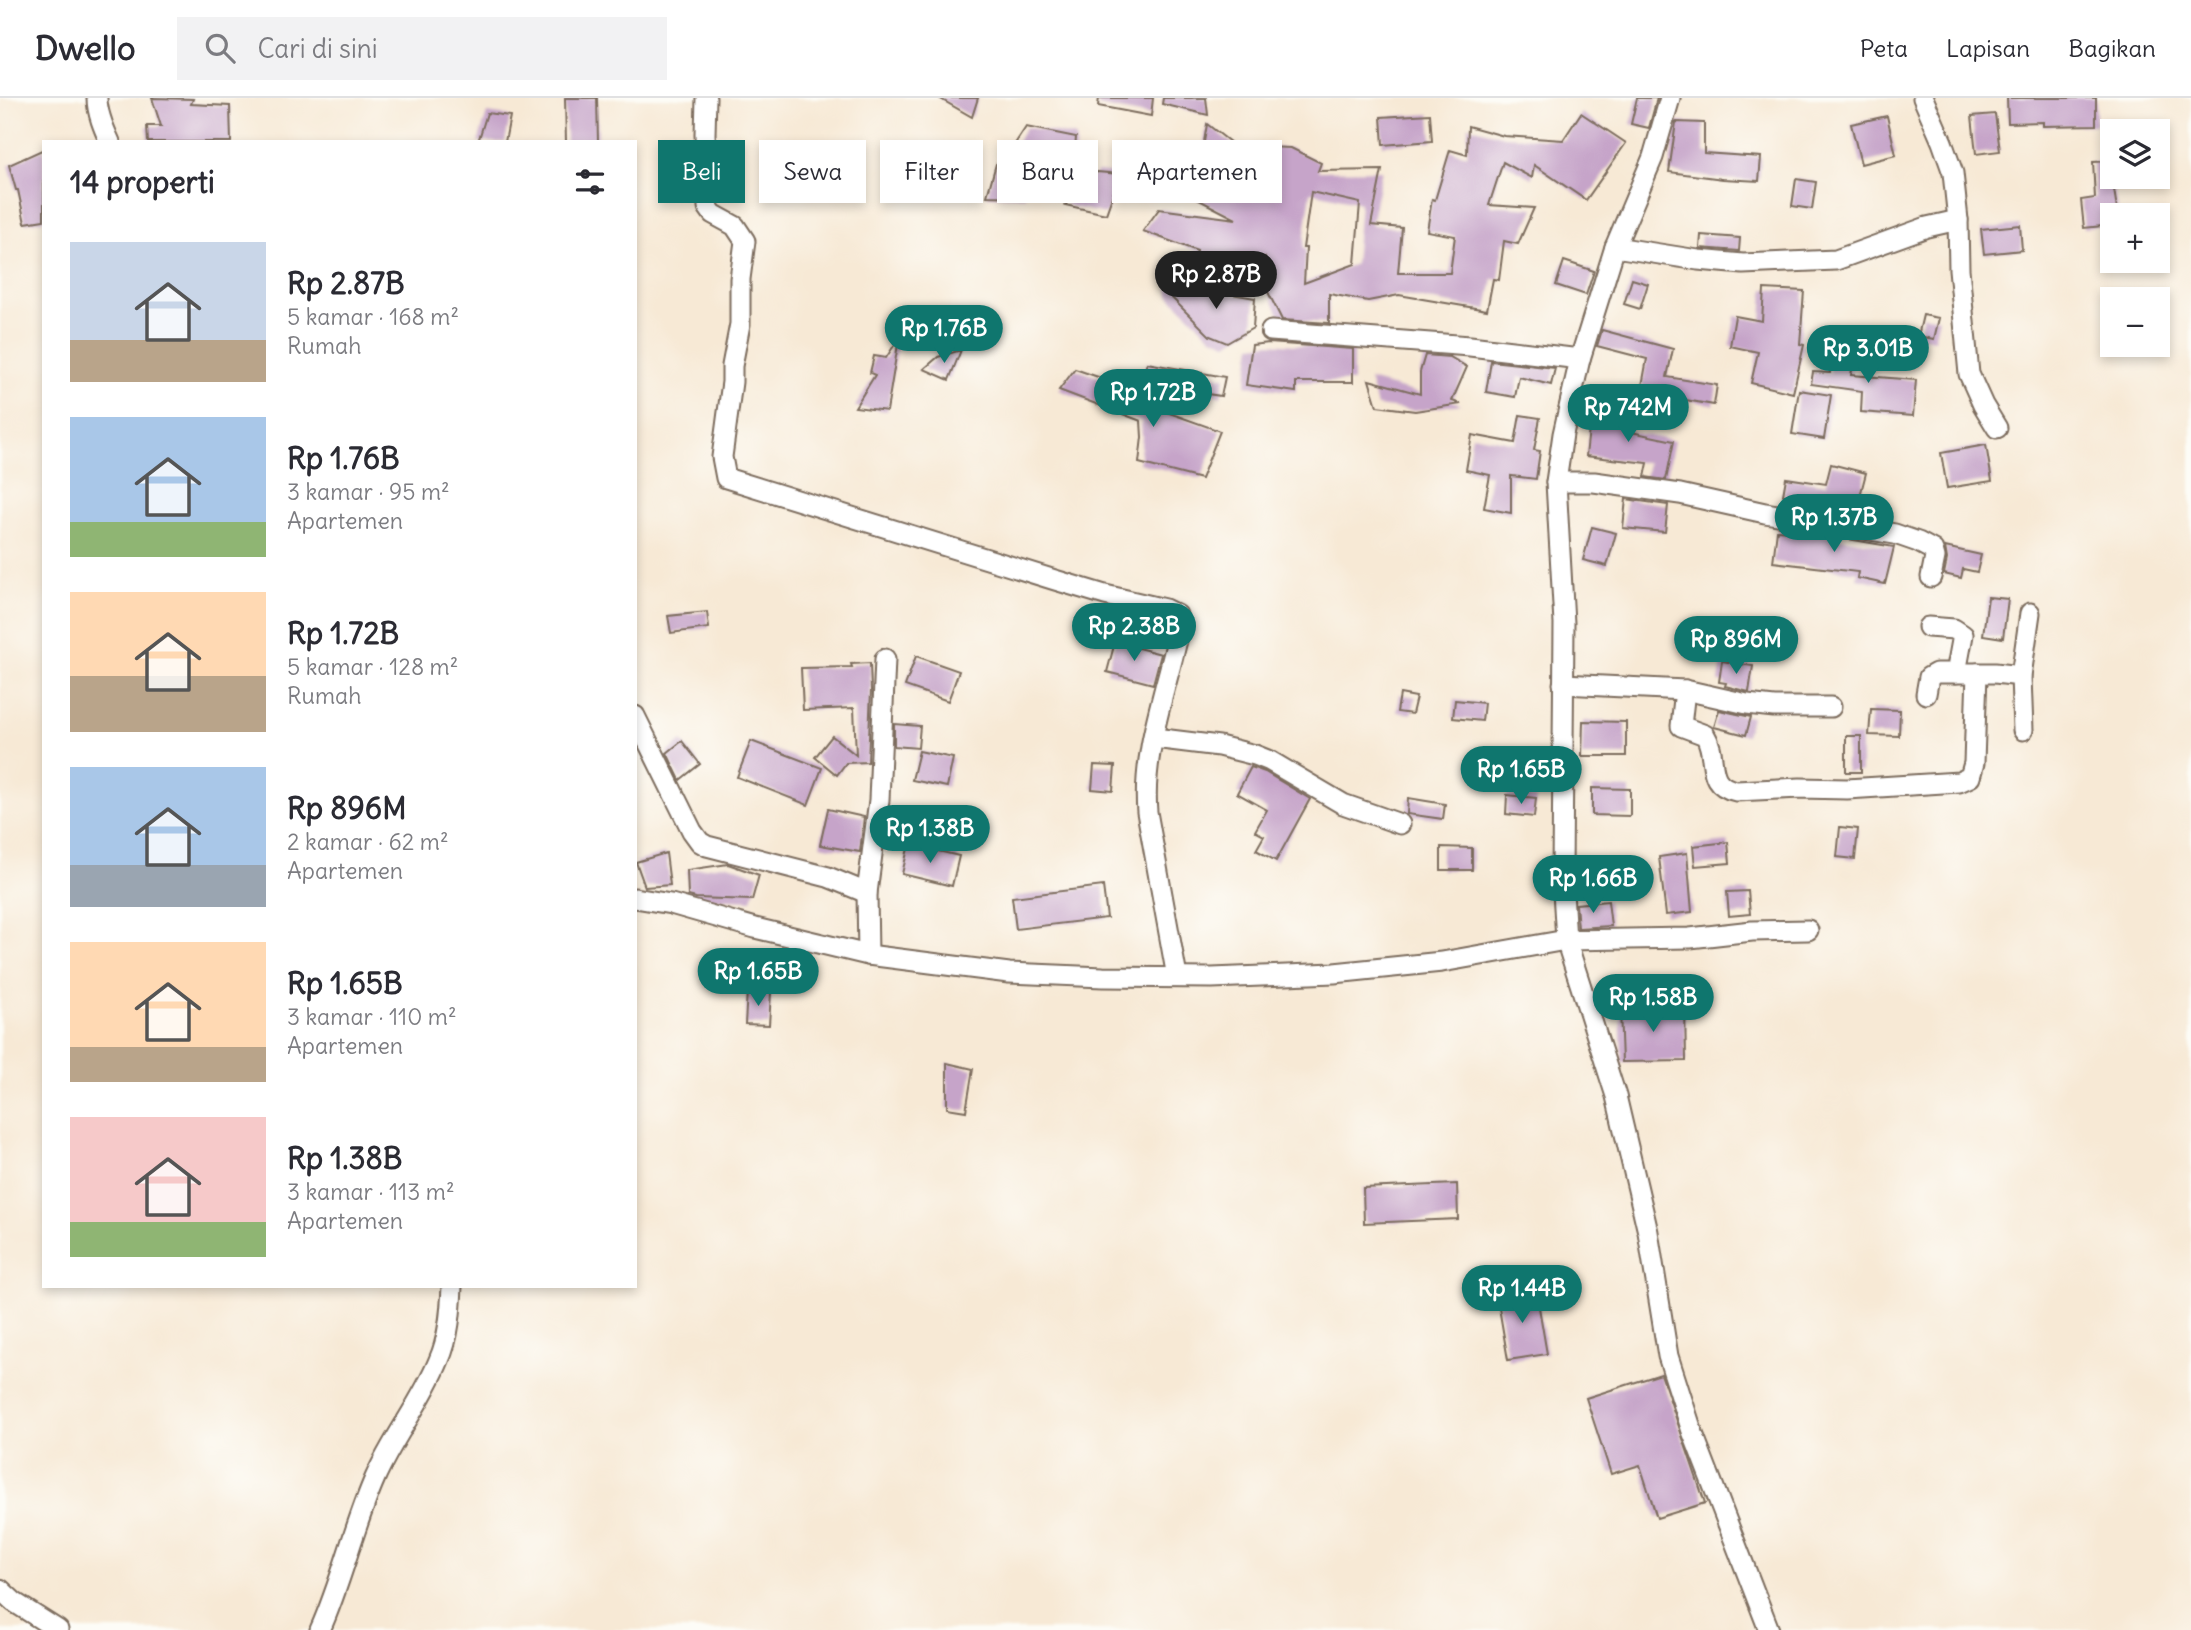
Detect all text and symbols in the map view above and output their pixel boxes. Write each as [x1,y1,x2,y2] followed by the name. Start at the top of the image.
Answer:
[177,17,667,80] search box
[35,27,135,69] text: Dwello
[201,29,239,67] icon: search
[257,32,378,65] text: Cari di sini
[1860,33,1908,63] text: Peta
[1946,33,2030,63] text: Lapisan
[2068,33,2156,63] text: Bagikan
[2100,119,2170,357] map controls
[2100,119,2170,189] button: layers
[658,140,745,203] chip: Beli
[759,140,866,203] chip: Sewa
[880,140,983,203] chip: Filter
[997,140,1098,203] chip: Baru
[1112,140,1282,203] chip: Apartemen
[70,163,215,201] text: 14 properti
[571,163,609,201] icon: filters
[2100,203,2170,273] button: +
[1144,252,1288,311] pin: Rp 2.87B
[1171,259,1261,288] text: Rp 2.87B
[287,264,405,302] text: Rp 2.87B
[126,270,210,354] icon: home
[2100,287,2170,357] button: −
[287,302,459,331] text: 5 kamar · 168 m²
[872,306,1016,365] pin: Rp 1.76B
[901,313,987,342] text: Rp 1.76B
[1796,326,1940,385] pin: Rp 3.01B
[287,331,362,360] text: Rumah
[1823,333,1913,362] text: Rp 3.01B
[1081,370,1225,429] pin: Rp 1.72B
[1110,377,1196,406] text: Rp 1.72B
[1563,384,1693,444] pin: Rp 742M
[1584,392,1672,421] text: Rp 742M
[287,439,400,477] text: Rp 1.76B
[126,445,210,529] icon: home
[287,477,450,506] text: 3 kamar · 95 m²
[1762,494,1906,554] pin: Rp 1.37B
[1791,502,1877,531] text: Rp 1.37B
[287,506,403,535] text: Apartemen
[1062,603,1206,663] pin: Rp 2.38B
[1088,611,1180,640] text: Rp 2.38B
[287,614,399,652] text: Rp 1.72B
[1671,616,1801,676] pin: Rp 896M
[126,620,210,704] icon: home
[1690,624,1782,653] text: Rp 896M
[287,652,458,681] text: 5 kamar · 128 m²
[287,681,362,710] text: Rumah
[1449,746,1593,806] pin: Rp 1.65B
[1477,754,1565,783] text: Rp 1.65B
[287,789,407,827] text: Rp 896M
[126,795,210,879] icon: home
[858,806,1002,865] pin: Rp 1.38B
[886,813,974,842] text: Rp 1.38B
[287,827,449,856] text: 2 kamar · 62 m²
[287,856,403,885] text: Apartemen
[1521,856,1665,915] pin: Rp 1.66B
[1549,863,1637,892] text: Rp 1.66B
[686,948,830,1008] pin: Rp 1.65B
[714,956,802,985] text: Rp 1.65B
[287,964,403,1002] text: Rp 1.65B
[126,970,210,1054] icon: home
[1581,974,1725,1034] pin: Rp 1.58B
[1609,982,1697,1011] text: Rp 1.58B
[287,1002,457,1031] text: 3 kamar · 110 m²
[287,1031,403,1060] text: Apartemen
[287,1139,402,1177] text: Rp 1.38B
[126,1145,210,1229] icon: home
[287,1177,455,1206] text: 3 kamar · 113 m²
[287,1206,403,1235] text: Apartemen
[1450,1266,1594,1325] pin: Rp 1.44B
[1478,1273,1566,1302] text: Rp 1.44B

